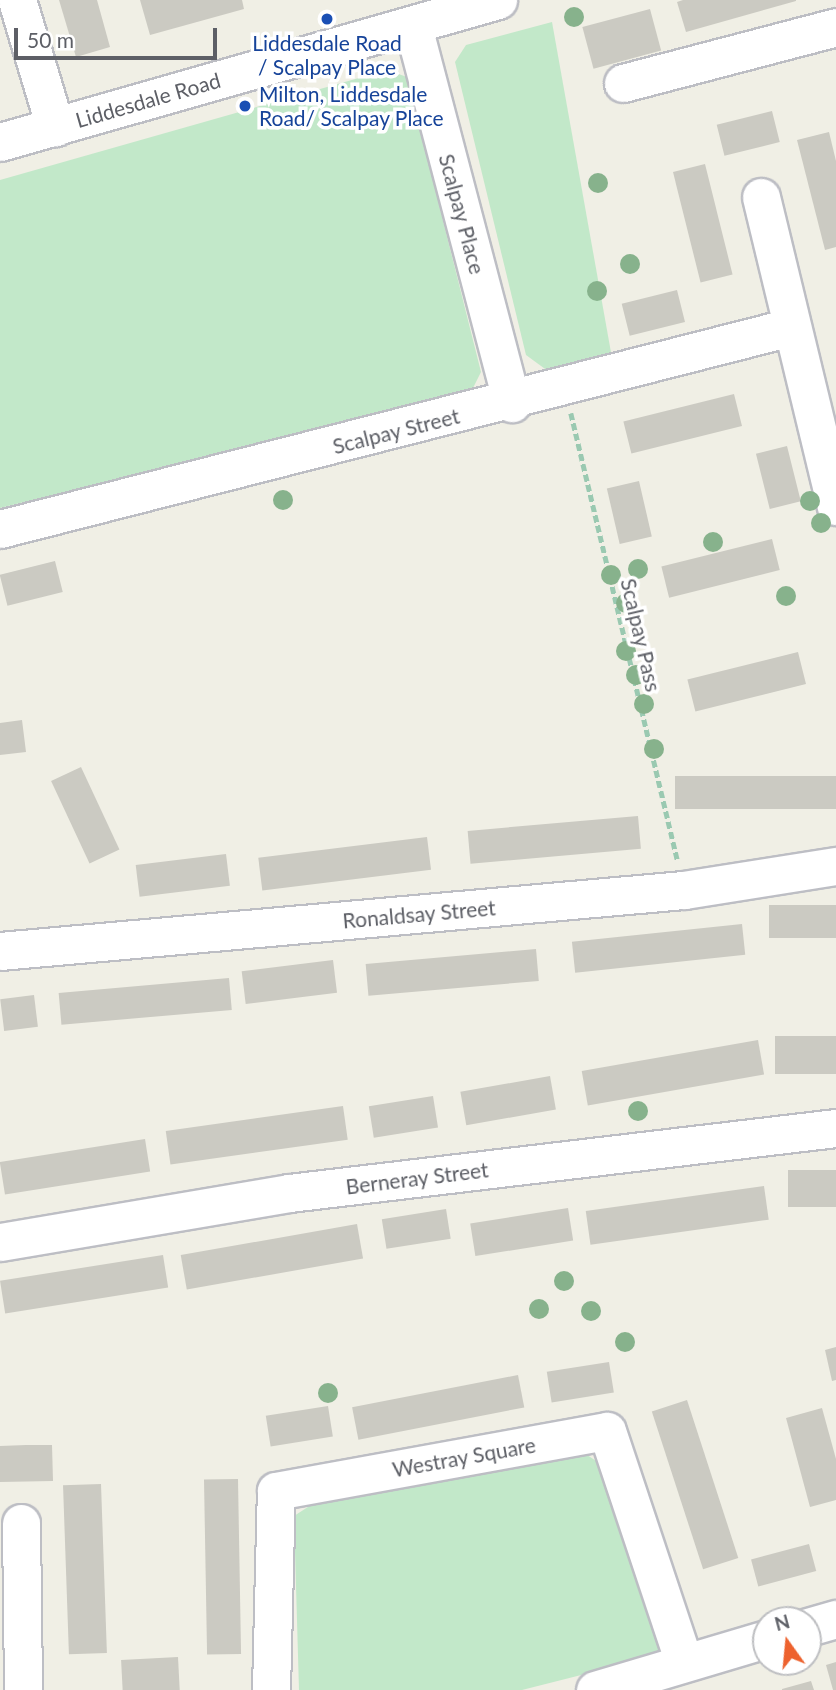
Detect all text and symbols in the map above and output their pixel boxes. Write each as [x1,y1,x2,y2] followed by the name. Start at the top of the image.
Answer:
[319,11,335,27] marker: Liddesdale Road / Scalpay Place
[18,14,220,58] scale bar
[27,27,74,52] text: 50 m
[252,30,402,80] place label: Liddesdale Road / Scalpay Place
[73,67,223,133] street label: Liddesdale Road
[259,81,444,131] place label: Milton, Liddesdale Road/ Scalpay Place
[237,98,253,114] marker: Milton, Liddesdale Road/ Scalpay Place
[434,151,490,277] street label: Scalpay Place
[330,403,462,459] street label: Scalpay Street
[616,576,666,694] street label: Scalpay Pass
[341,895,497,933] street label: Ronaldsay Street
[344,1157,490,1199] street label: Berneray Street
[390,1432,538,1482] street label: Westray Square
[752,1606,822,1676] north arrow
[772,1609,792,1635] text: N

